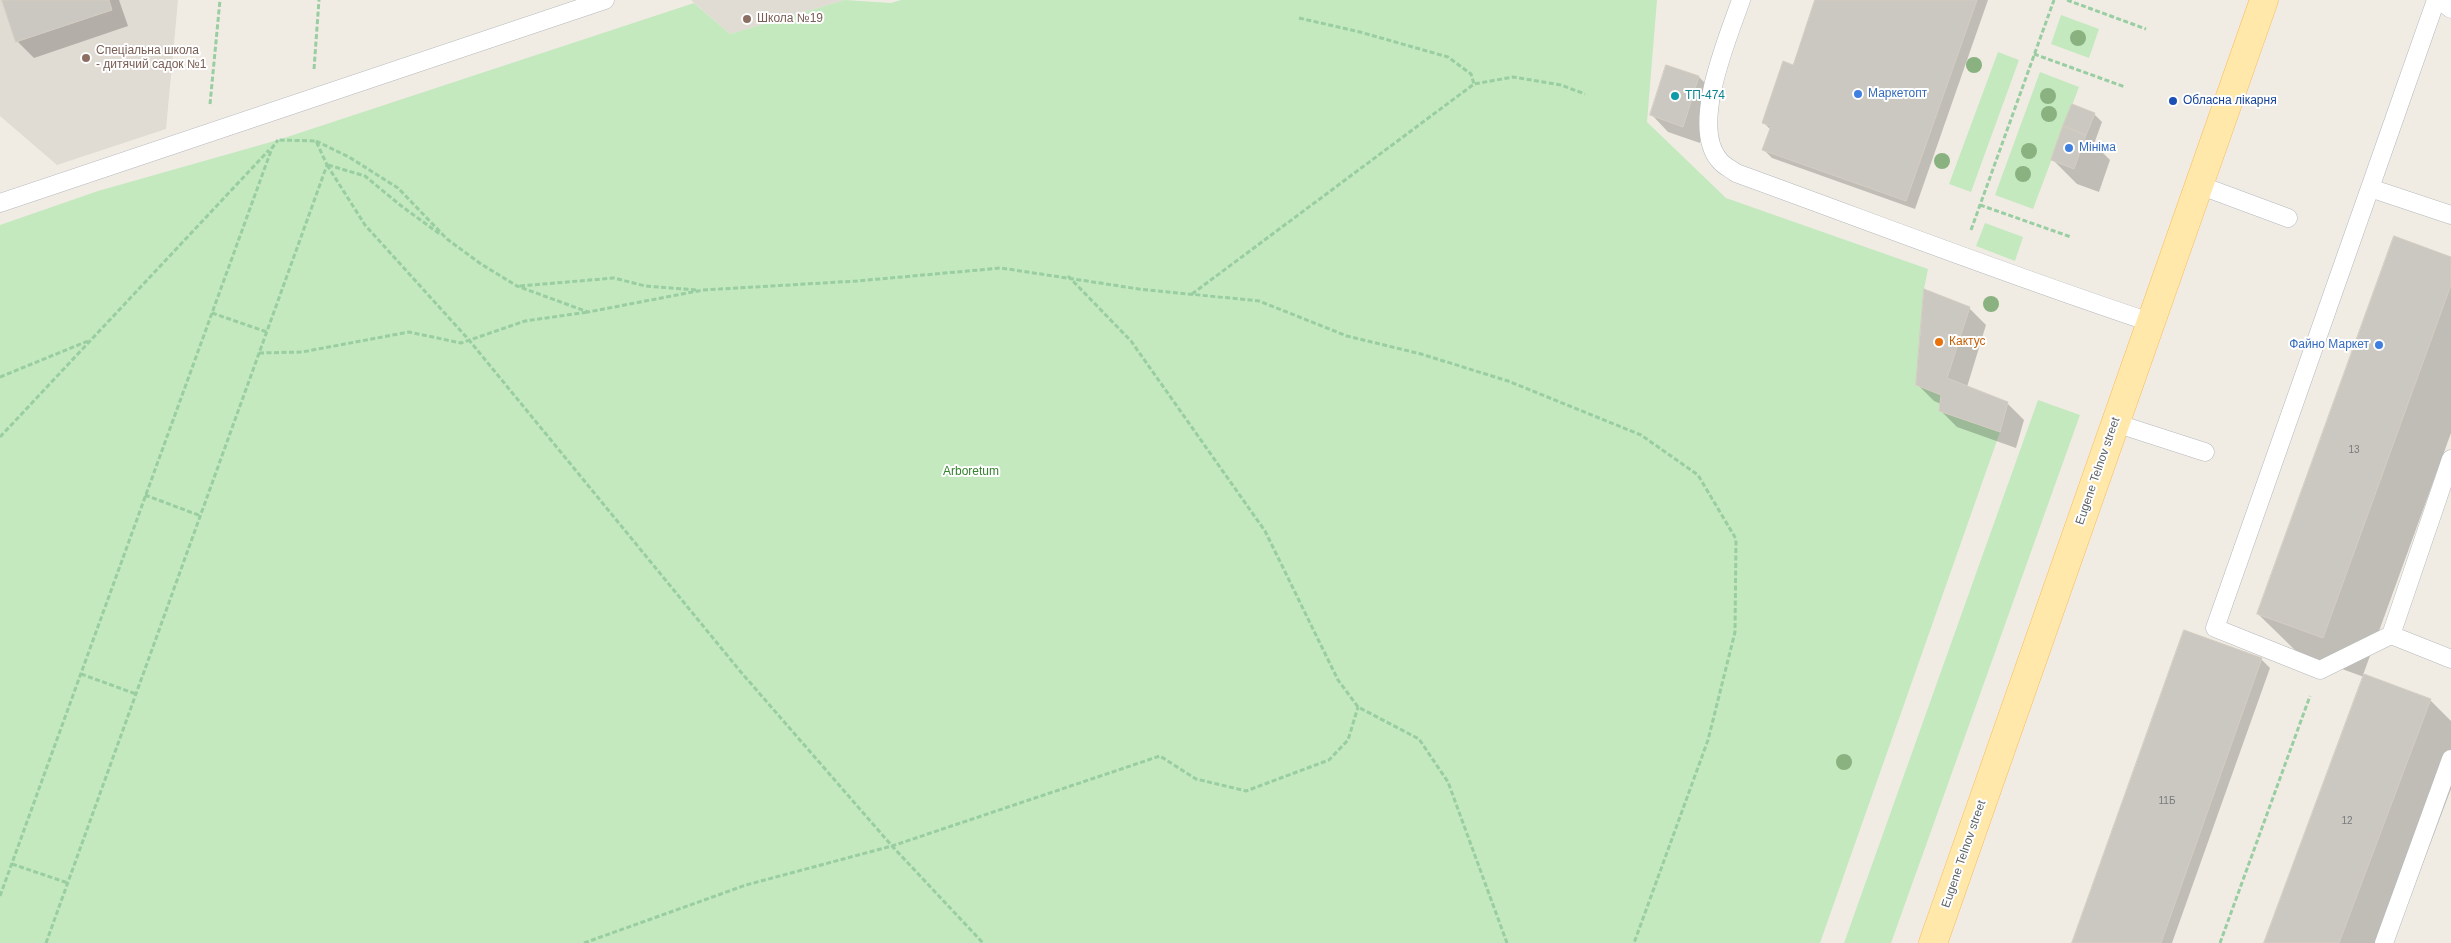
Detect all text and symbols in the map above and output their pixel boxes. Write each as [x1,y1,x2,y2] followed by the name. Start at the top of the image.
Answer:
[757,12,823,26] place label: Школа №19
[741,13,753,25] marker: Школа №19
[96,44,207,72] place label: Спеціальна школа - дитячий садок №1
[80,52,92,64] marker: Спеціальна школа - дитячий садок №1
[1868,87,1927,101] place label: Маркетопт
[1852,88,1864,100] marker: Маркетопт
[1685,89,1725,103] place label: ТП-474
[1669,90,1681,102] marker: ТП-474
[2183,94,2277,108] place label: Обласна лікарня
[2167,95,2179,107] marker: Обласна лікарня
[2079,141,2116,155] place label: Мініма
[2063,142,2075,154] marker: Мініма
[1949,335,1986,349] place label: Кактус
[1933,336,1945,348] marker: Кактус
[2289,338,2369,352] place label: Файно Маркет
[2373,339,2385,351] marker: Файно Маркет
[2073,415,2123,527] street label: Eugene Telnov street
[2348,444,2360,456] house number: 13
[943,465,999,479] park label: Arboretum
[2159,795,2175,807] house number: 11Б
[1939,798,1989,910] street label: Eugene Telnov street
[2341,815,2353,827] house number: 12

